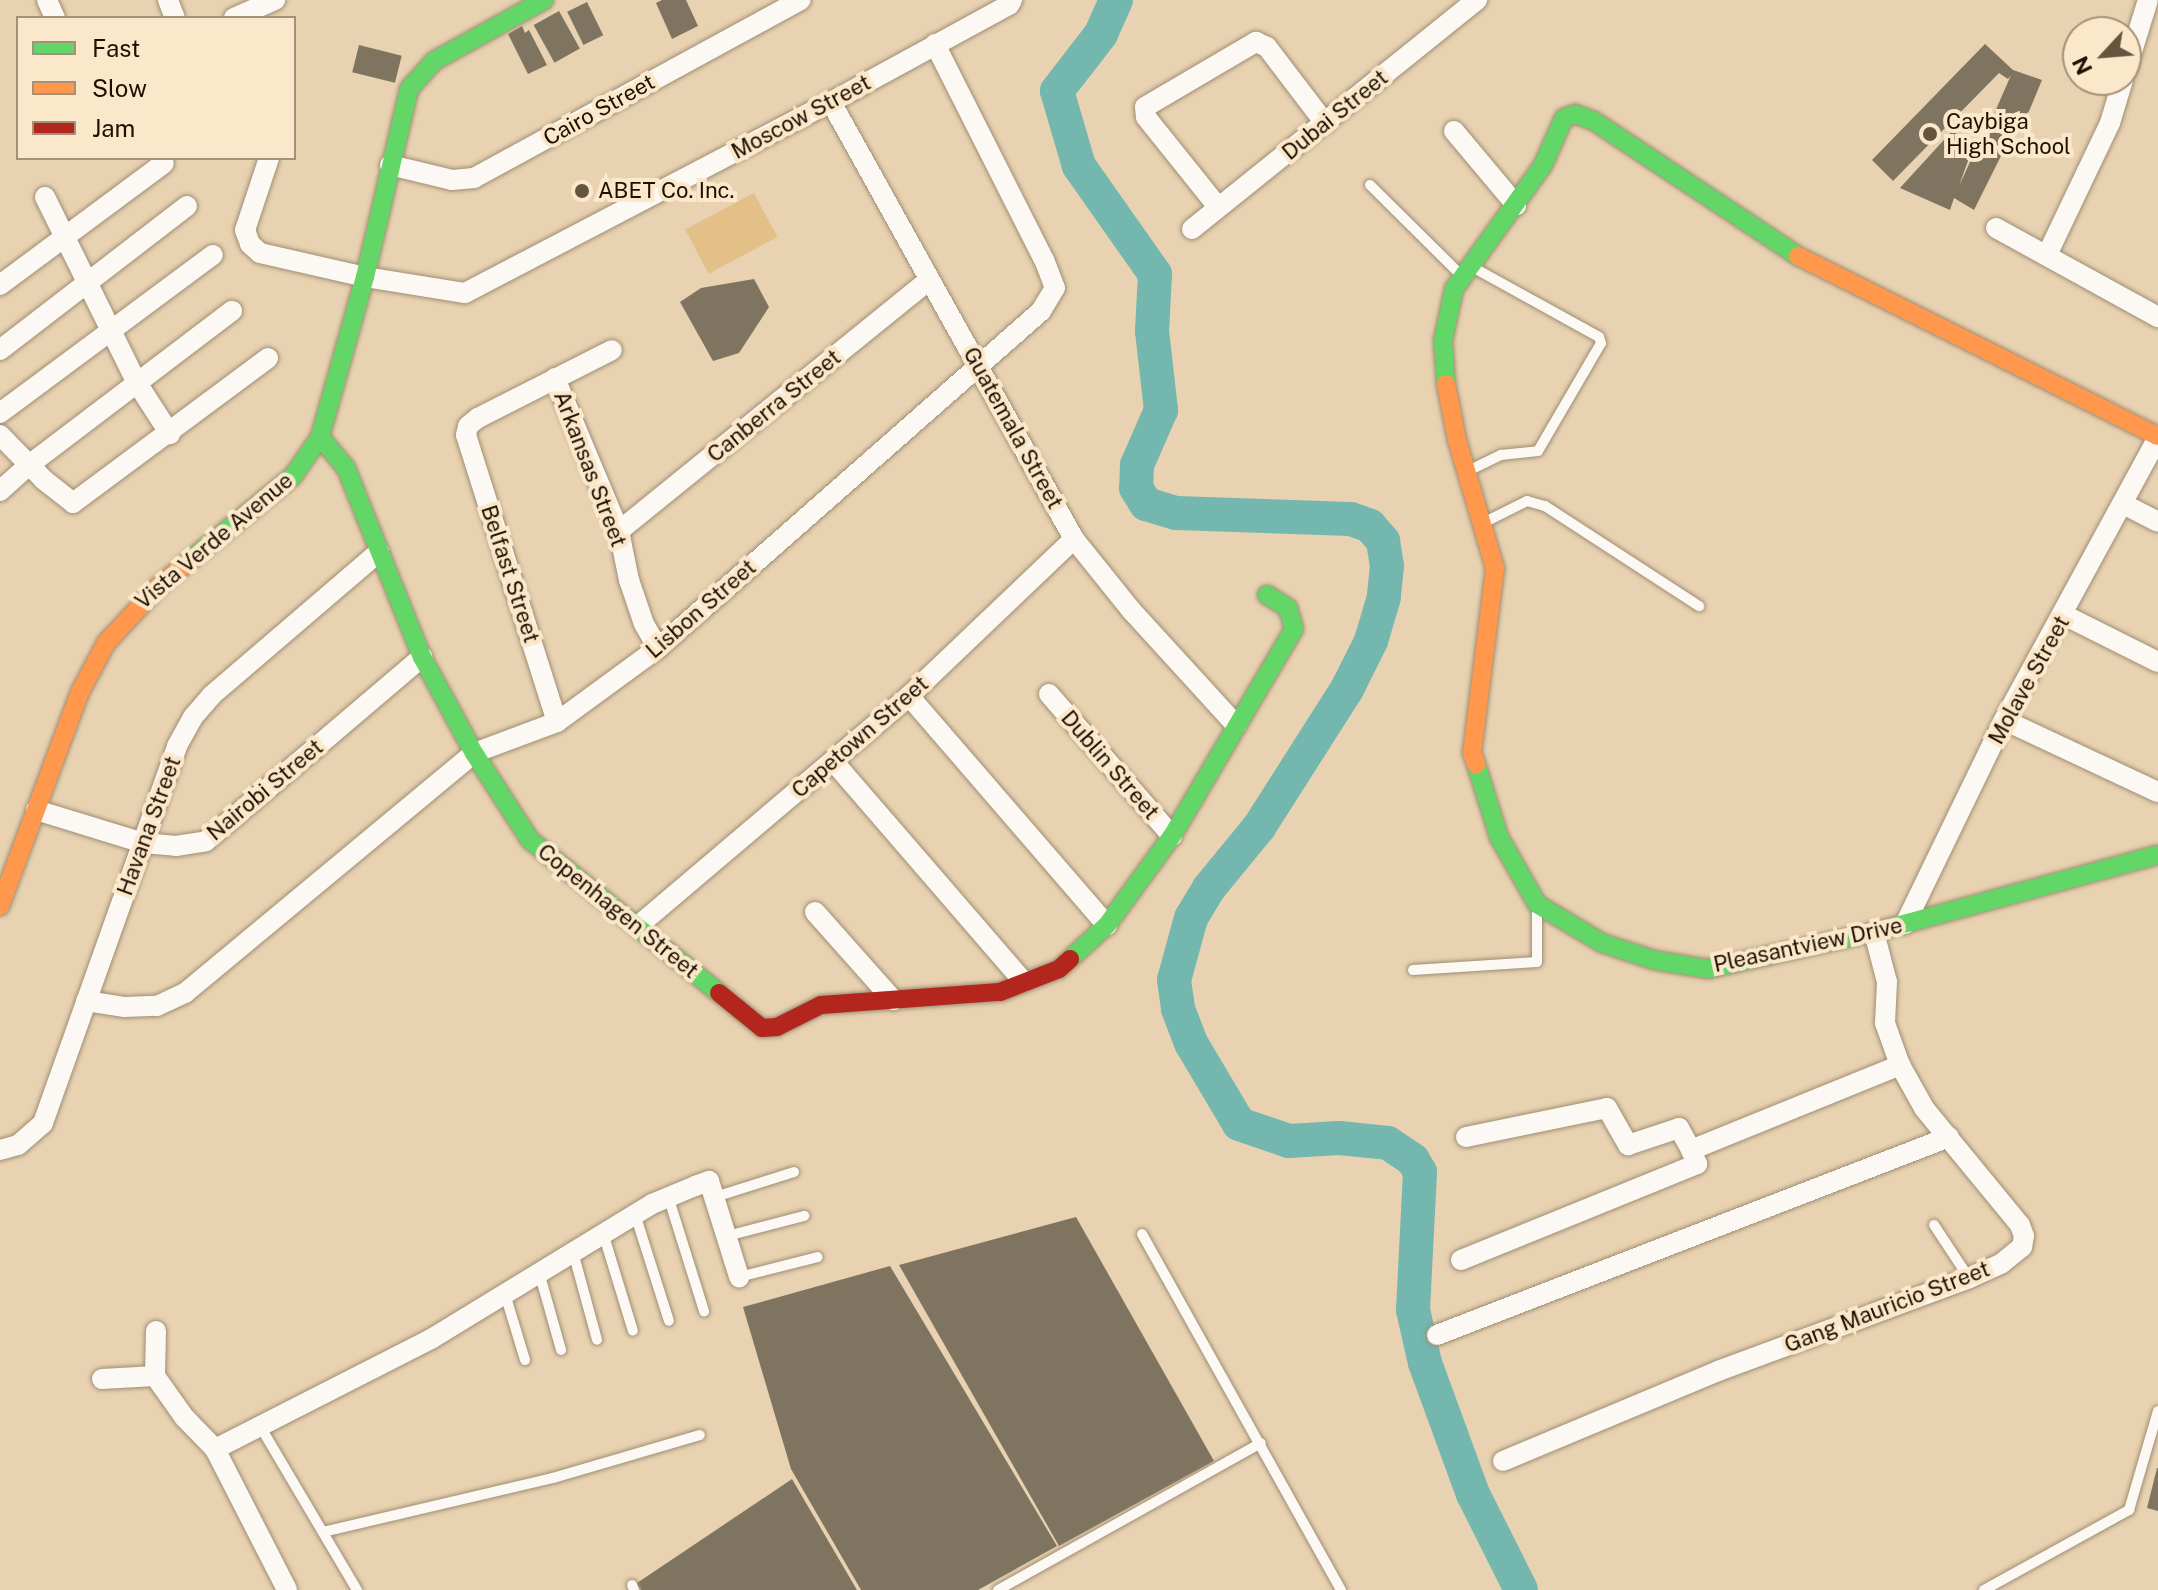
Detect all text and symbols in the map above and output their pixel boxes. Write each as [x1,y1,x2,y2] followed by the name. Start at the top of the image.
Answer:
[16,16,296,160] legend
[2062,16,2142,96] north arrow
[92,34,140,62] text: Fast
[2067,52,2098,79] text: N
[1277,64,1393,166] street label: Dubai Street
[539,69,659,151] street label: Cairo Street
[727,69,875,165] street label: Moscow Street
[92,74,147,102] text: Slow
[1946,108,2071,160] place label: Caybiga High School
[92,114,135,142] text: Jam
[1921,125,1939,143] marker: Caybiga High School
[598,178,735,204] place label: ABET Co. Inc.
[573,182,591,200] marker: ABET Co. Inc.
[958,343,1068,513] street label: Guatemala Street
[702,344,846,468] street label: Canberra Street
[548,387,632,551] street label: Arkansas Street
[130,467,298,615] street label: Vista Verde Avenue
[475,502,545,646] street label: Belfast Street
[641,554,761,664] street label: Lisbon Street
[1983,611,2075,749] street label: Molave Street
[786,671,934,803] street label: Capetown Street
[1056,705,1164,825] street label: Dublin Street
[202,734,328,846] street label: Nairobi Street
[112,753,186,899] street label: Havana Street
[532,838,704,984] street label: Copenhagen Street
[1711,912,1905,978] street label: Pleasantview Drive
[1781,1256,1993,1358] street label: Gang Mauricio Street

